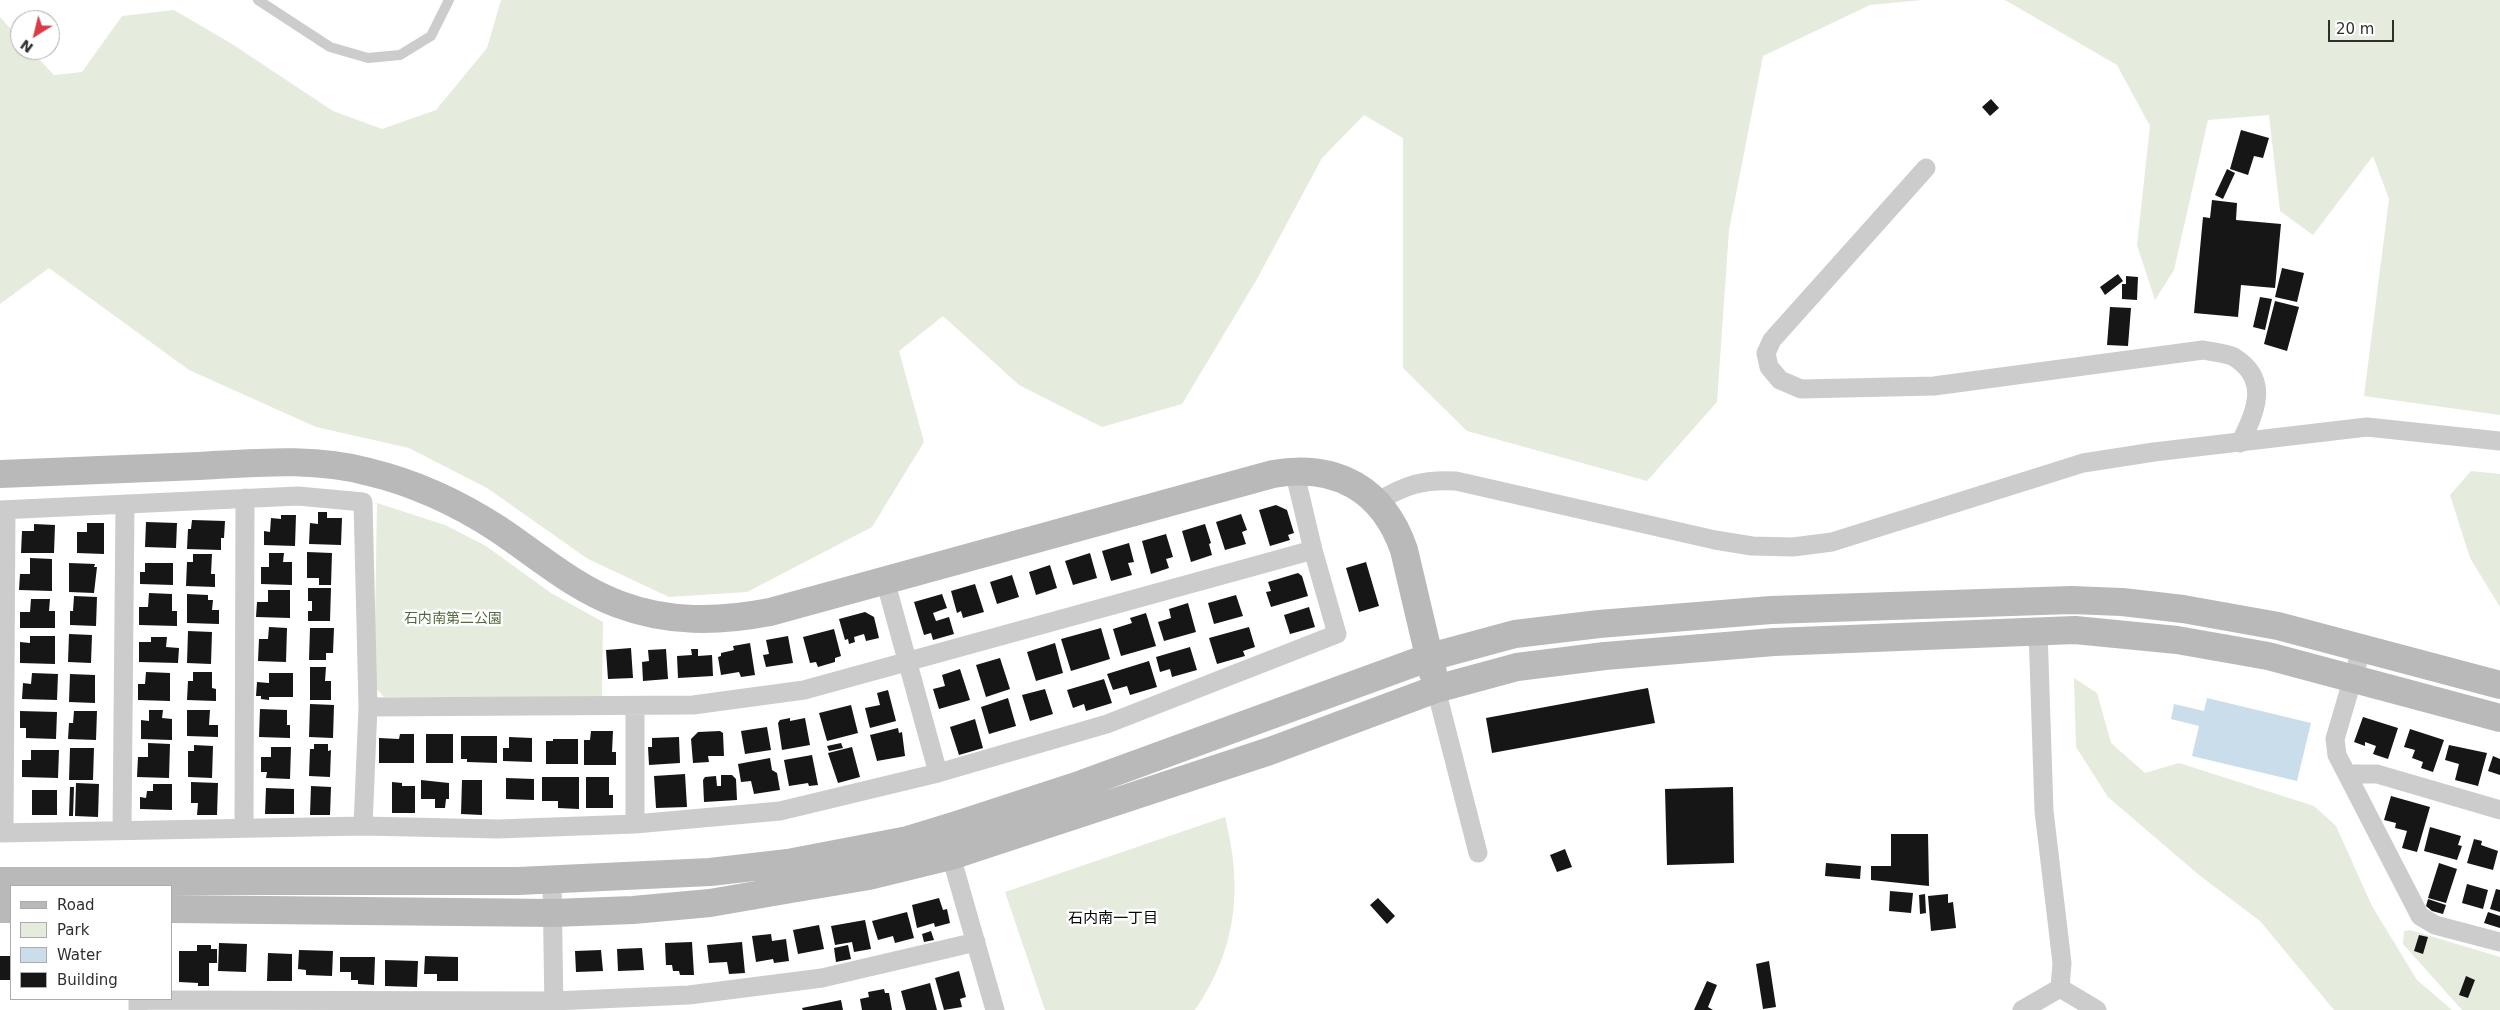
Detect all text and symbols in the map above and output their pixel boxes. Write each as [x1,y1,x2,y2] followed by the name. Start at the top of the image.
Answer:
[10,10,60,60] north arrow
[2330,10,2396,42] scale bar
[2336,20,2374,38] text: 20 m
[17,36,36,56] text: N
[404,611,502,627] park label: 石内南第二公園
[10,885,172,1000] legend
[57,896,95,914] text: Road
[1068,910,1158,928] district label: 石内南一丁目
[57,921,89,939] text: Park
[57,946,101,964] text: Water
[57,971,118,989] text: Building

